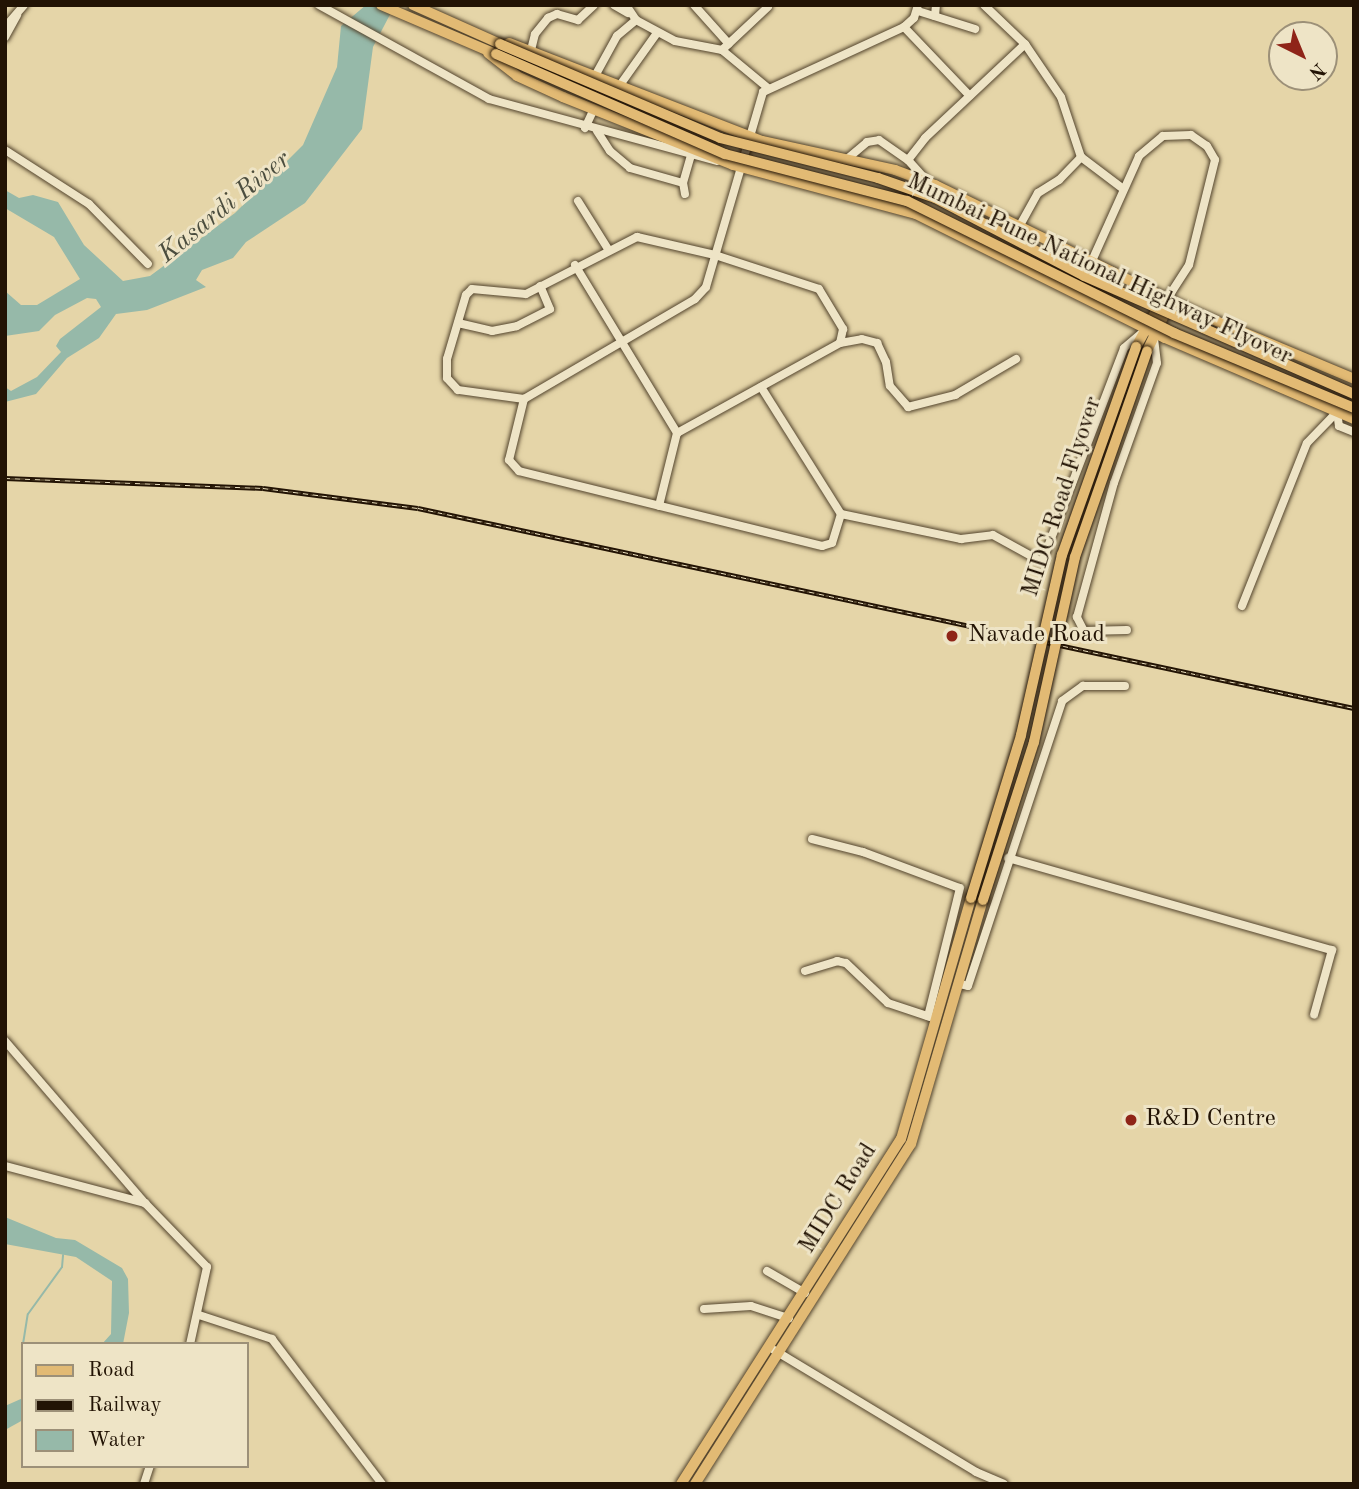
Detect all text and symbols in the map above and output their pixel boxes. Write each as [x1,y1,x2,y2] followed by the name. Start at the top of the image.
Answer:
[1268,21,1338,91] north arrow
[1305,58,1328,82] text: N
[153,145,297,271] water label: Kasardi River
[902,168,1296,372] street label: Mumbai Pune National Highway Flyover
[1017,393,1109,601] street label: MIDC Road Flyover
[968,622,1105,650] place label: Navade Road
[942,626,962,646] marker: Navade Road
[1145,1106,1276,1134] place label: R&D Centre
[1123,1112,1139,1128] marker: R&D Centre
[794,1139,884,1259] street label: MIDC Road
[21,1342,248,1468] legend
[88,1360,135,1381] text: Road
[88,1395,162,1416] text: Railway
[88,1430,145,1451] text: Water

